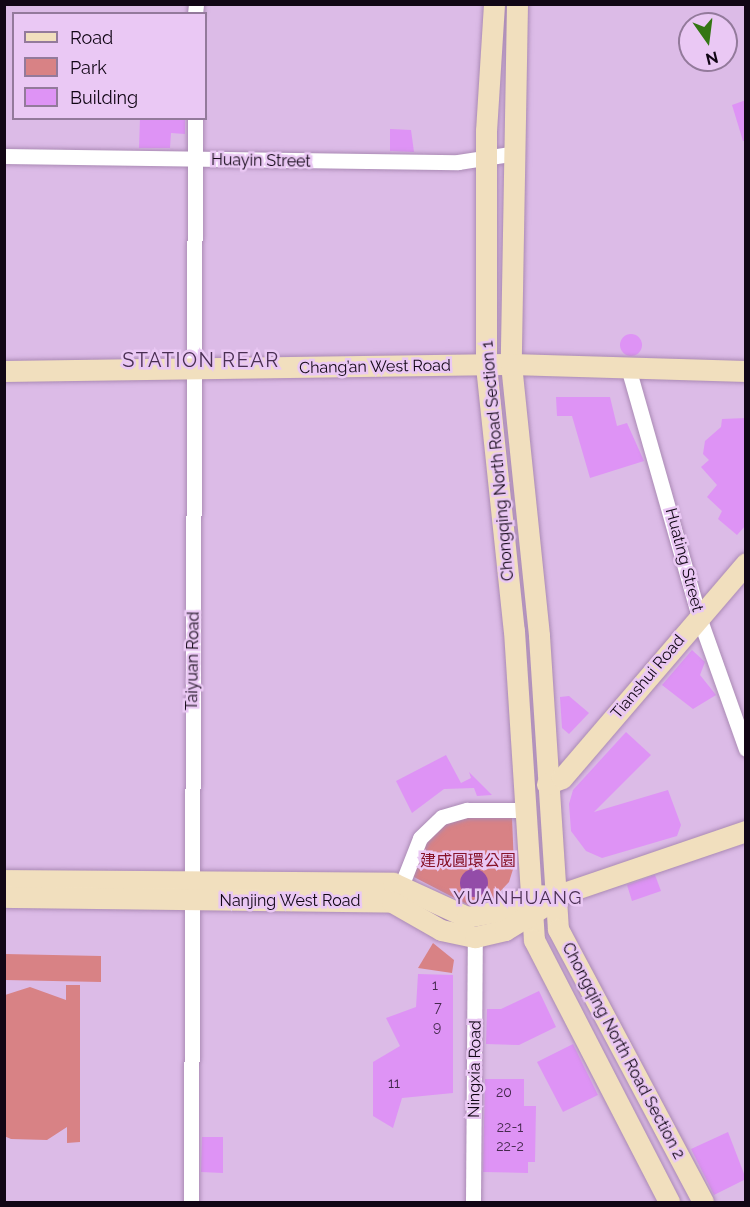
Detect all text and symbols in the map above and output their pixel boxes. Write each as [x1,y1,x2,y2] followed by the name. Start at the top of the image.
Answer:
[12,12,207,120] legend
[678,12,738,72] north arrow
[70,27,113,48] text: Road
[704,47,720,69] text: N
[70,57,107,78] text: Park
[70,87,138,108] text: Building
[211,151,311,171] street label: Huayin Street
[478,340,518,582] street label: Chongqing North Road Section 1
[122,348,280,372] district label: STATION REAR
[299,356,451,378] street label: Chang’an West Road
[661,506,707,614] street label: Huating Street
[183,611,203,711] street label: Taiyuan Road
[607,631,689,723] street label: Tianshui Road
[420,851,516,871] park label: 建成圓環公園
[453,887,583,909] district label: YUANHUANG
[219,891,361,911] street label: Nanjing West Road
[558,940,688,1162] street label: Chongqing North Road Section 2
[432,977,438,993] house number: 1
[434,999,442,1015] house number: 7
[433,1019,441,1035] house number: 9
[465,1020,485,1118] street label: Ningxia Road
[388,1075,400,1091] house number: 11
[496,1084,512,1100] house number: 20
[497,1119,523,1135] house number: 22-1
[496,1138,524,1154] house number: 22-2

